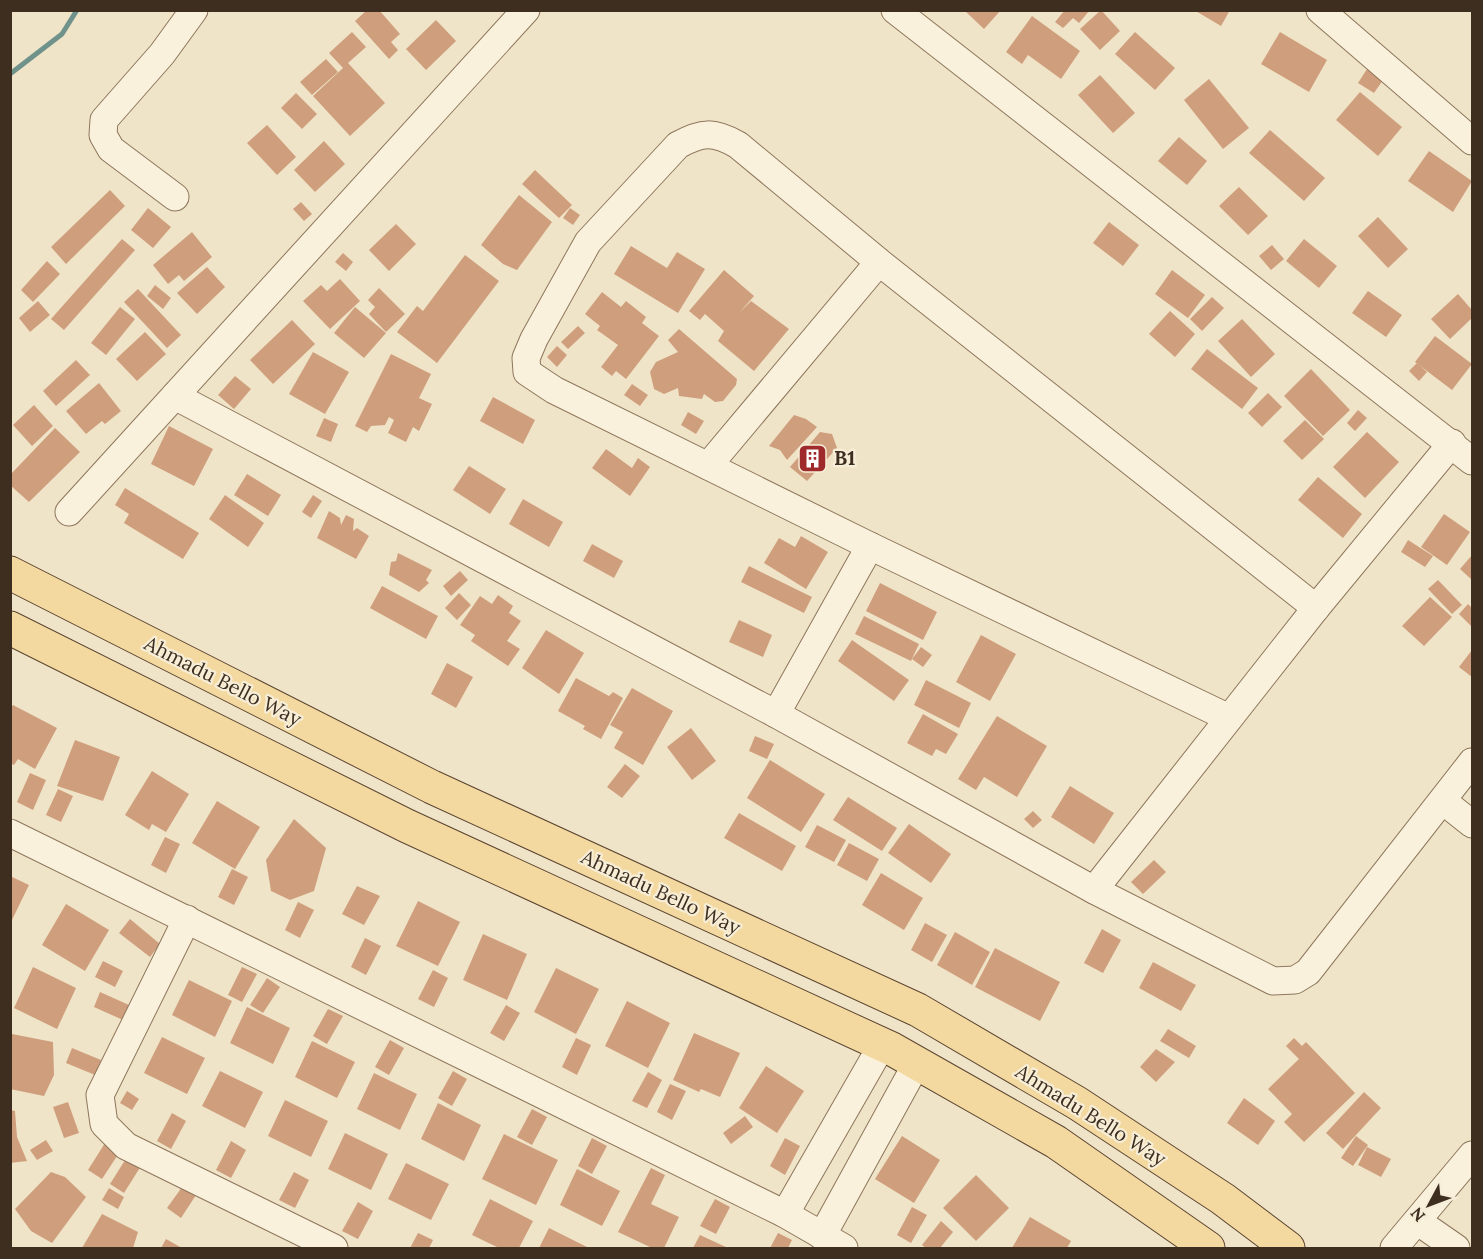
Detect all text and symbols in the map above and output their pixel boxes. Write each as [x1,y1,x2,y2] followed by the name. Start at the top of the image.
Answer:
[797,442,829,474] building icon: B1
[834,445,855,470] place label: B1
[140,630,306,731] street label: Ahmadu Bello Way
[577,843,745,940] street label: Ahmadu Bello Way
[1011,1058,1172,1171] street label: Ahmadu Bello Way
[1399,1175,1459,1235] north arrow
[1406,1204,1429,1226] text: N

